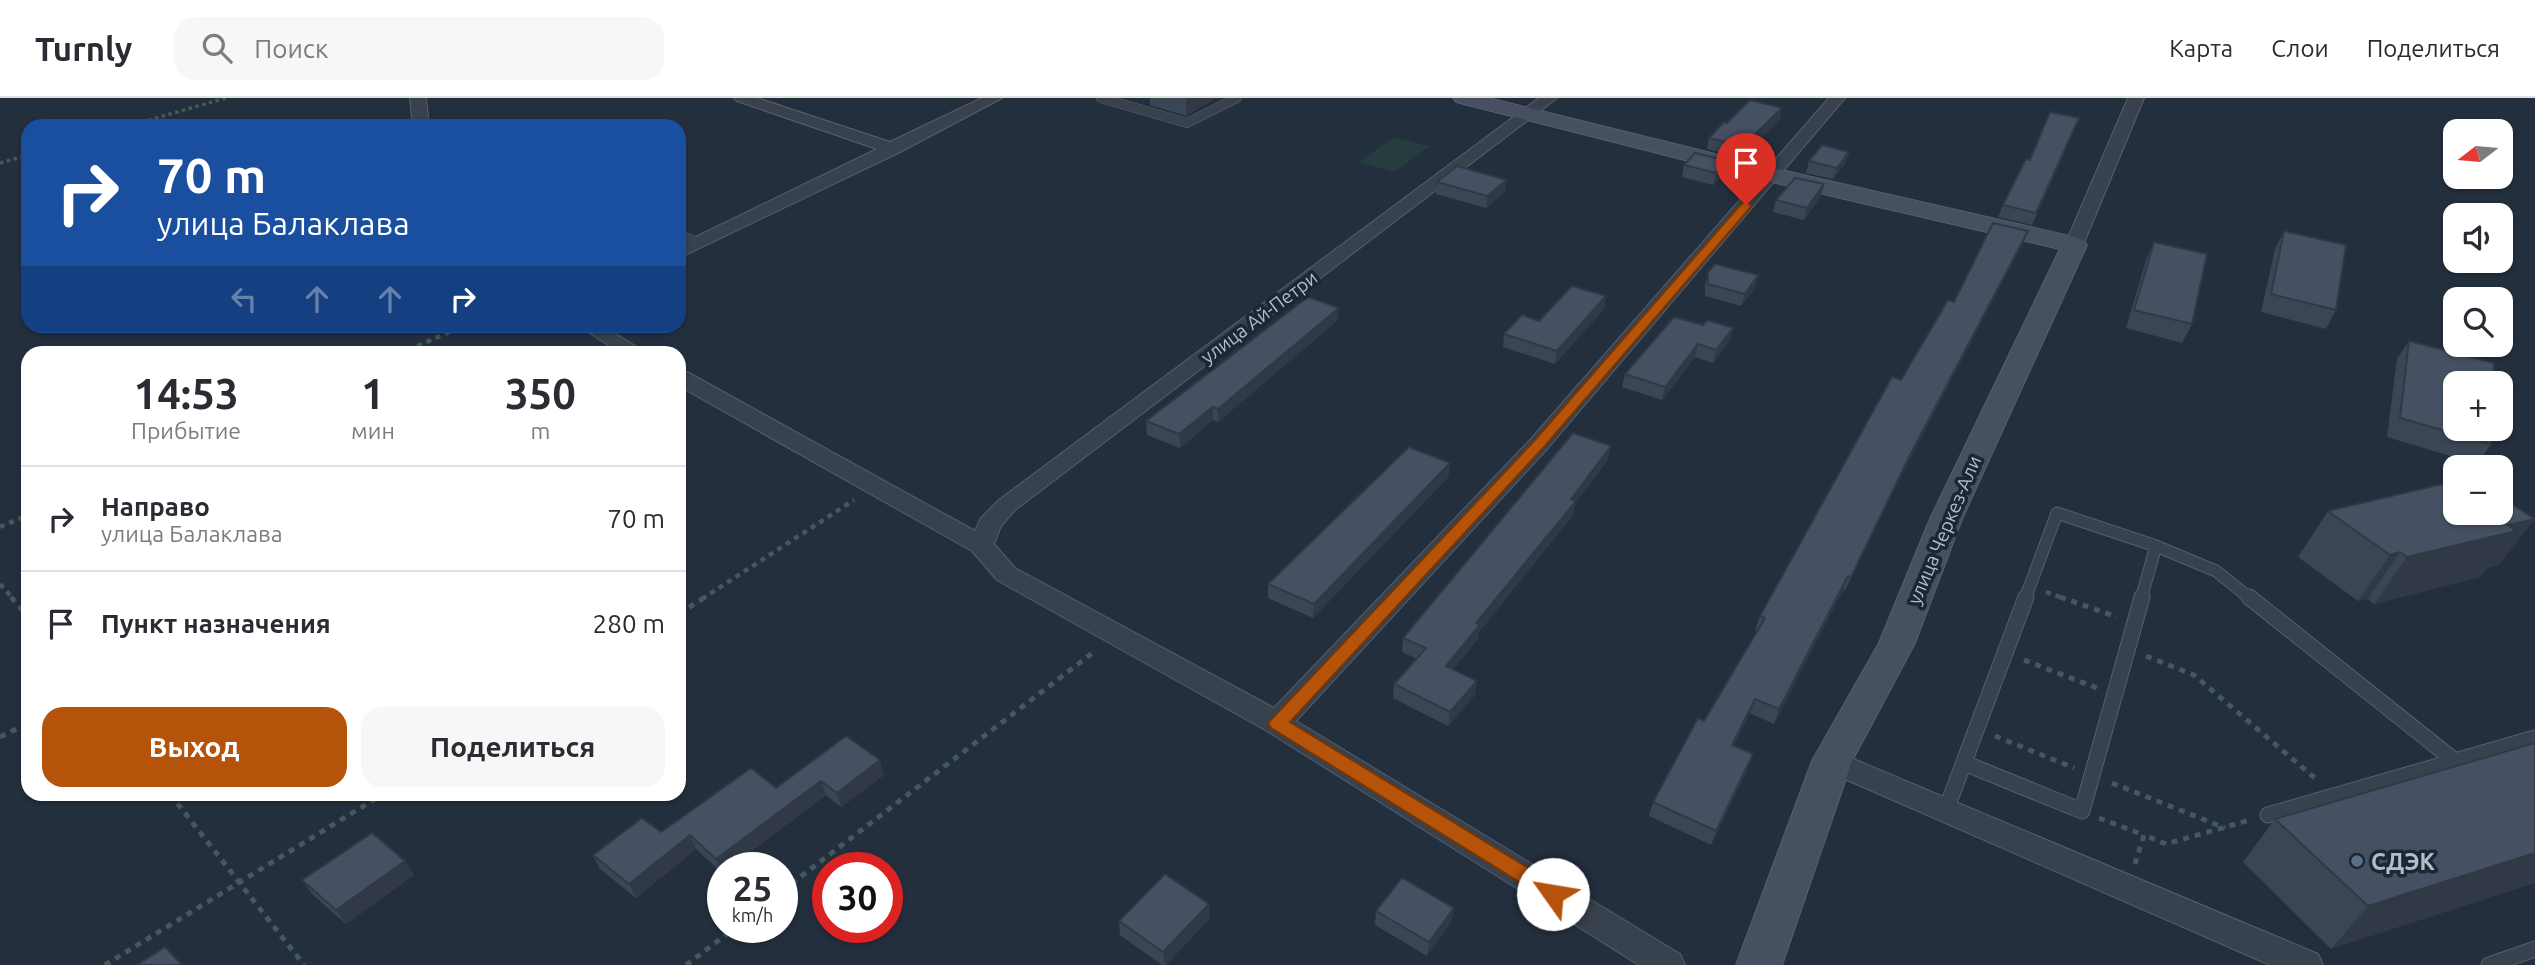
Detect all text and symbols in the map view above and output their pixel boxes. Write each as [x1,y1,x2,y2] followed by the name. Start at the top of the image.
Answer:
[174,17,664,80] search box
[198,29,236,67] icon: search
[35,30,132,67] text: Turnly
[254,34,328,63] text: Поиск
[2169,35,2233,62] text: Карта
[2271,35,2329,62] text: Слои
[2367,35,2500,62] text: Поделиться
[2443,119,2513,189] north arrow
[2443,119,2513,525] map controls
[1716,133,1776,205] pin
[1727,144,1765,182] icon: arrive
[42,147,133,238] icon: right
[157,147,266,202] text: 70 m
[2443,203,2513,273] button: sound
[157,205,410,241] text: улица Балаклава
[1197,266,1321,368] street label: улица Ай-Петри
[225,280,263,318] icon: left
[298,280,336,318] icon: ahead
[371,280,409,318] icon: ahead
[444,280,482,318] icon: right
[2443,287,2513,357] button: search
[133,370,239,417] text: 14:53
[361,370,385,417] text: 1
[505,370,576,417] text: 350
[2443,371,2513,441] button: +
[131,418,241,443] text: Прибытие
[351,418,395,443] text: мин
[530,418,550,443] text: m
[1903,452,1985,608] street label: улица Черкез-Али
[2443,455,2513,525] button: −
[101,492,210,521] text: Направо
[42,500,80,538] icon: right
[607,504,665,533] text: 70 m
[101,521,283,546] text: улица Балаклава
[42,605,80,643] icon: arrive
[101,609,331,638] text: Пункт назначения
[593,609,665,638] text: 280 m
[42,707,347,787] button: Выход
[361,707,665,787] button: Поделиться
[2371,849,2436,874] place label: СДЭК
[812,852,903,943] speed limit sign: 30
[2349,853,2365,869] marker: СДЭК
[1516,857,1590,931] position arrow
[733,868,772,908] text: 25
[732,905,773,925] text: km/h

